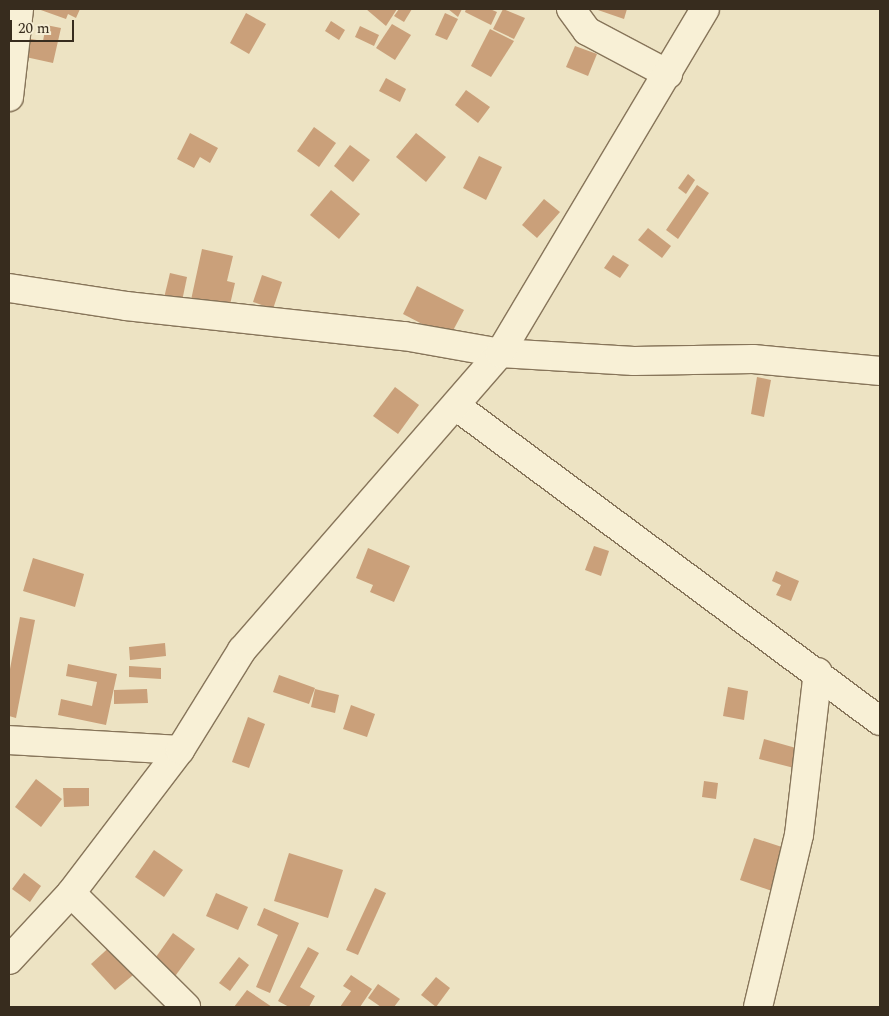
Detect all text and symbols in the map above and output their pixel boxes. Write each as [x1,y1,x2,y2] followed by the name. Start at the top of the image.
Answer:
[12,10,76,42] scale bar
[18,17,50,40] text: 20 m

